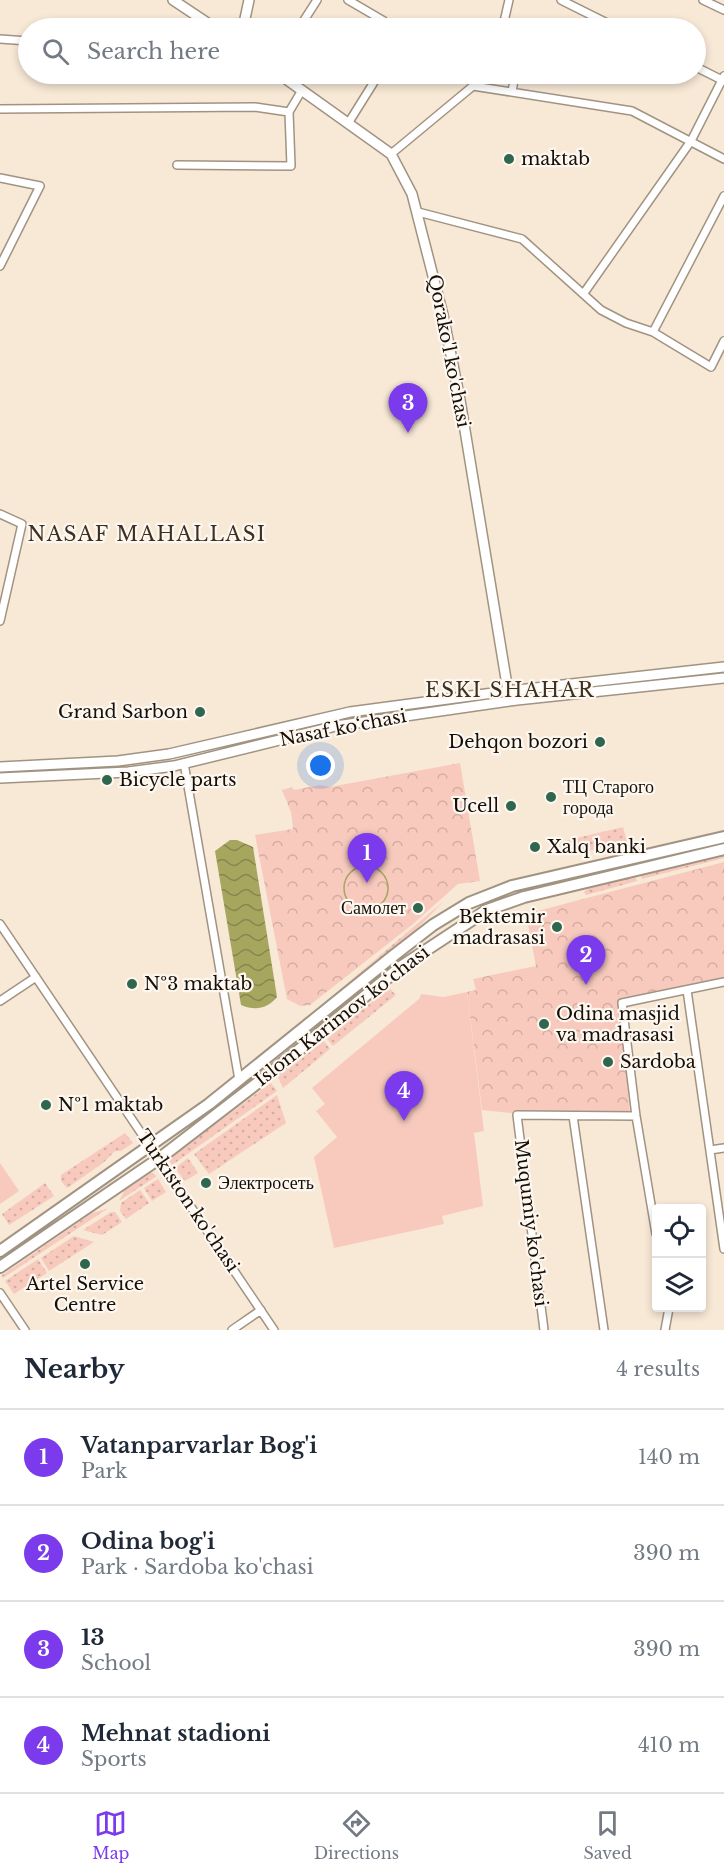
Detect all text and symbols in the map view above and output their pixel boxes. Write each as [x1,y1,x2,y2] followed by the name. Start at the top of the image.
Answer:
[18,18,706,84] search box
[39,35,72,68] icon: search
[87,38,220,65] text: Search here
[521,148,590,170] place label: maktab
[502,152,516,166] marker: maktab
[423,272,475,430] street label: Qorako'l ko'chasi
[388,384,428,433] pin: 3
[27,522,267,546] district label: NASAF MAHALLASI
[425,678,595,702] district label: ESKI SHAHAR
[58,701,188,723] place label: Grand Sarbon
[193,705,207,719] marker: Grand Sarbon
[278,705,408,751] street label: Nasaf ko‘chasi
[448,731,588,753] place label: Dehqon bozori
[593,735,607,749] marker: Dehqon bozori
[306,751,335,780] your location
[119,769,236,791] place label: Bicycle parts
[100,773,114,787] marker: Bicycle parts
[563,776,654,819] place label: ТЦ Старого города
[544,790,558,804] marker: ТЦ Старого города
[452,795,499,817] place label: Ucell
[504,799,518,813] marker: Ucell
[348,834,386,883] pin: 1
[547,836,646,858] place label: Xalq banki
[528,840,542,854] marker: Xalq banki
[341,897,406,919] place label: Самолет
[411,901,425,915] marker: Самолет
[453,906,545,949] place label: Bektemir madrasasi
[550,920,564,934] marker: Bektemir madrasasi
[566,936,606,985] pin: 2
[250,941,434,1091] street label: Islom Karimov ko‘chasi
[144,973,252,995] place label: №3 maktab
[125,977,139,991] marker: №3 maktab
[556,1003,680,1046] place label: Odina masjid va madrasasi
[537,1017,551,1031] marker: Odina masjid va madrasasi
[620,1051,696,1073] place label: Sardoba
[601,1055,615,1069] marker: Sardoba
[384,1072,424,1121] pin: 4
[58,1094,163,1116] place label: №1 maktab
[39,1098,53,1112] marker: №1 maktab
[132,1126,244,1276] street label: Turkiston ko'chasi
[510,1138,552,1308] street label: Muqumiy ko'chasi
[218,1172,314,1194] place label: Электросеть
[199,1176,213,1190] marker: Электросеть
[652,1204,706,1312] map controls
[652,1204,706,1258] button: locate
[78,1257,92,1271] marker: Artel Service Centre
[652,1258,706,1312] button: layers
[25,1273,144,1316] place label: Artel Service Centre
[24,1353,125,1385] text: Nearby
[616,1357,700,1381] text: 4 results
[81,1432,317,1459] text: Vatanparvarlar Bog'i
[39,1445,48,1469] text: 1
[638,1445,700,1469] text: 140 m
[81,1459,127,1483] text: Park
[81,1528,215,1555] text: Odina bog'i
[37,1541,50,1565] text: 2
[633,1541,700,1565] text: 390 m
[81,1555,314,1579] text: Park · Sardoba ko'chasi
[81,1624,105,1651] text: 13
[37,1637,50,1661] text: 3
[633,1637,700,1661] text: 390 m
[81,1651,151,1675] text: School
[81,1720,270,1747] text: Mehnat stadioni
[37,1733,50,1757] text: 4
[638,1733,700,1757] text: 410 m
[81,1747,147,1771] text: Sports
[92,1807,129,1863] tab: Map
[314,1807,399,1863] tab: Directions
[583,1807,632,1863] tab: Saved

